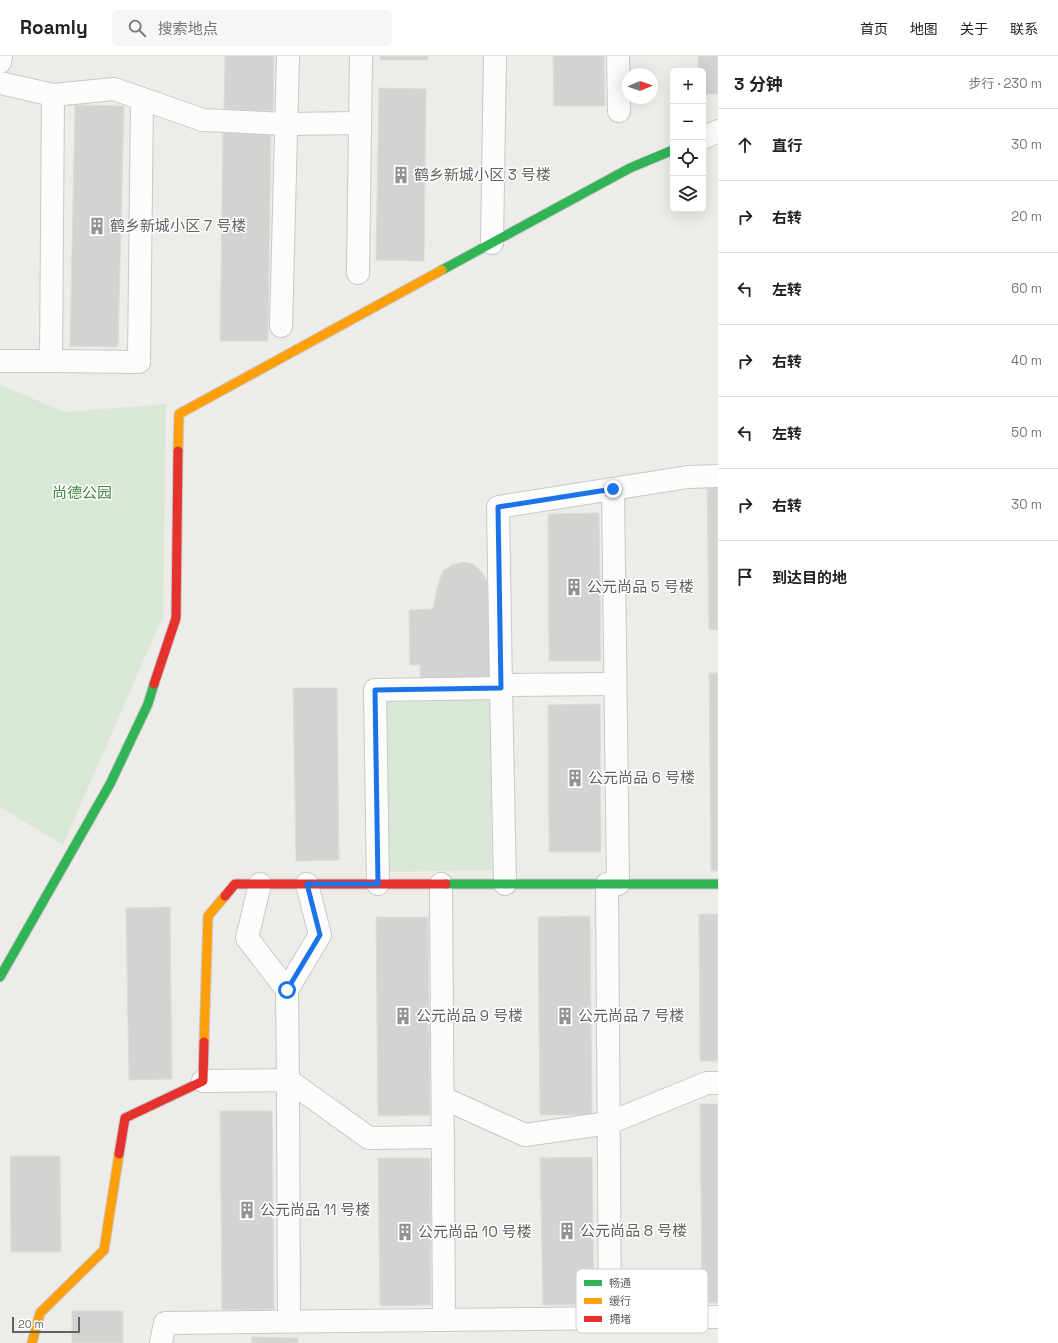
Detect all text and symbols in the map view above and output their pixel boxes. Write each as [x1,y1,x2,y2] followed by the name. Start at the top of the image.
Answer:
[112,10,392,46] search box
[20,15,88,40] text: Roamly
[126,17,148,39] icon: search
[158,19,218,38] text: 搜索地点
[860,20,888,38] text: 首页
[910,20,938,38] text: 地图
[960,20,988,38] text: 关于
[1010,20,1038,38] text: 联系
[622,68,658,104] north arrow
[670,68,706,212] map controls
[670,68,706,104] button: +
[734,73,783,95] text: 3 分钟
[968,75,1042,92] text: 步行 · 230 m
[670,104,706,140] button: −
[734,134,756,156] icon: ahead
[772,136,802,155] text: 直行
[1011,136,1042,153] text: 30 m
[670,140,706,176] button: locate
[391,165,411,185] building icon: 鹤乡新城小区 3 号楼
[414,165,551,184] place label: 鹤乡新城小区 3 号楼
[670,176,706,212] button: layers
[734,206,756,228] icon: right
[772,208,802,227] text: 右转
[1011,208,1042,225] text: 20 m
[87,216,107,236] building icon: 鹤乡新城小区 7 号楼
[110,216,246,235] place label: 鹤乡新城小区 7 号楼
[734,278,756,300] icon: left
[772,280,802,299] text: 左转
[1011,280,1042,297] text: 60 m
[734,350,756,372] icon: right
[772,352,802,371] text: 右转
[1011,352,1042,369] text: 40 m
[734,422,756,444] icon: left
[772,424,802,443] text: 左转
[1011,424,1042,441] text: 50 m
[604,480,622,498] route end
[52,483,112,502] park label: 尚德公园
[734,494,756,516] icon: right
[772,496,802,515] text: 右转
[1011,496,1042,513] text: 30 m
[734,566,756,588] icon: arrive
[772,568,847,587] text: 到达目的地
[564,577,584,597] building icon: 公元尚品 5 号楼
[587,577,694,596] place label: 公元尚品 5 号楼
[565,768,585,788] building icon: 公元尚品 6 号楼
[588,768,695,787] place label: 公元尚品 6 号楼
[278,981,296,999] route start
[393,1006,413,1026] building icon: 公元尚品 9 号楼
[416,1006,523,1025] place label: 公元尚品 9 号楼
[555,1006,575,1026] building icon: 公元尚品 7 号楼
[578,1006,684,1025] place label: 公元尚品 7 号楼
[237,1200,257,1220] building icon: 公元尚品 11 号楼
[260,1200,370,1219] place label: 公元尚品 11 号楼
[557,1221,577,1241] building icon: 公元尚品 8 号楼
[580,1221,687,1240] place label: 公元尚品 8 号楼
[395,1222,415,1242] building icon: 公元尚品 10 号楼
[418,1222,532,1241] place label: 公元尚品 10 号楼
[576,1269,708,1333] legend
[609,1276,631,1290] text: 畅通
[609,1294,631,1308] text: 缓行
[609,1312,631,1326] text: 拥堵
[12,1315,80,1334] scale bar
[18,1317,44,1331] text: 20 m

